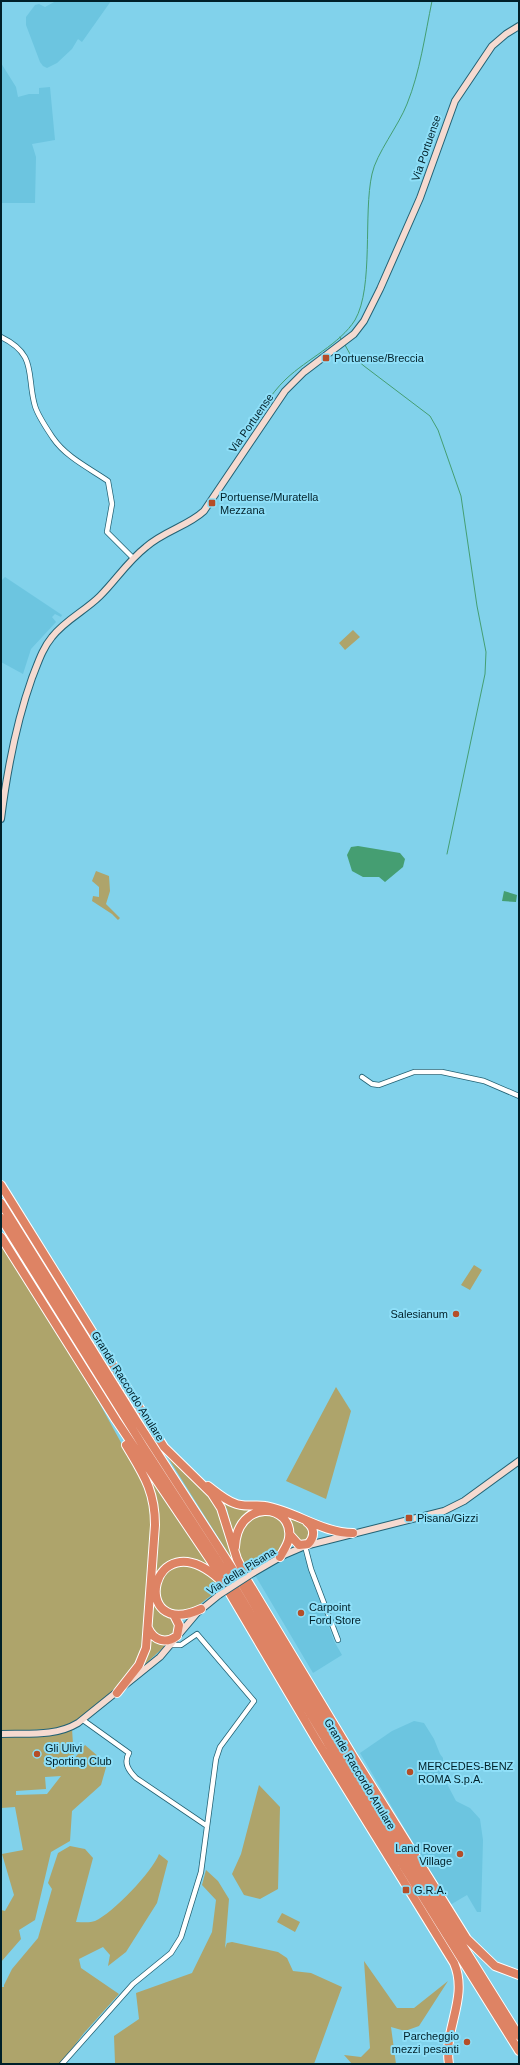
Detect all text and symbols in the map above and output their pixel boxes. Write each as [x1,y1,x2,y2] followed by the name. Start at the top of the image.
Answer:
[409,113,443,183] street label: Via Portuense
[334,352,425,364] place label: Portuense/Breccia
[321,353,331,363] marker: Portuense/Breccia
[226,391,276,455] street label: Via Portuense
[220,491,319,516] place label: Portuense/Muratella Mezzana
[207,498,217,508] marker: Portuense/Muratella Mezzana
[391,1308,448,1320] place label: Salesianum
[451,1309,461,1319] marker: Salesianum
[89,1329,167,1443] street label: Grande Raccordo Anulare
[417,1512,478,1524] place label: Pisana/Gizzi
[404,1513,414,1523] marker: Pisana/Gizzi
[204,1545,278,1597] street label: Via della Pisana
[309,1601,361,1626] place label: Carpoint Ford Store
[296,1608,306,1618] marker: Carpoint Ford Store
[322,1716,398,1832] street label: Grande Raccordo Anulare
[45,1742,112,1767] place label: Gli Ulivi Sporting Club
[32,1749,42,1759] marker: Gli Ulivi Sporting Club
[418,1760,514,1785] place label: MERCEDES-BENZ ROMA S.p.A.
[405,1767,415,1777] marker: MERCEDES-BENZ ROMA S.p.A.
[395,1842,452,1867] place label: Land Rover Village
[455,1849,465,1859] marker: Land Rover Village
[414,1884,447,1896] place label: G.R.A.
[401,1885,411,1895] marker: G.R.A.
[392,2030,459,2055] place label: Parcheggio mezzi pesanti
[462,2037,472,2047] marker: Parcheggio mezzi pesanti

